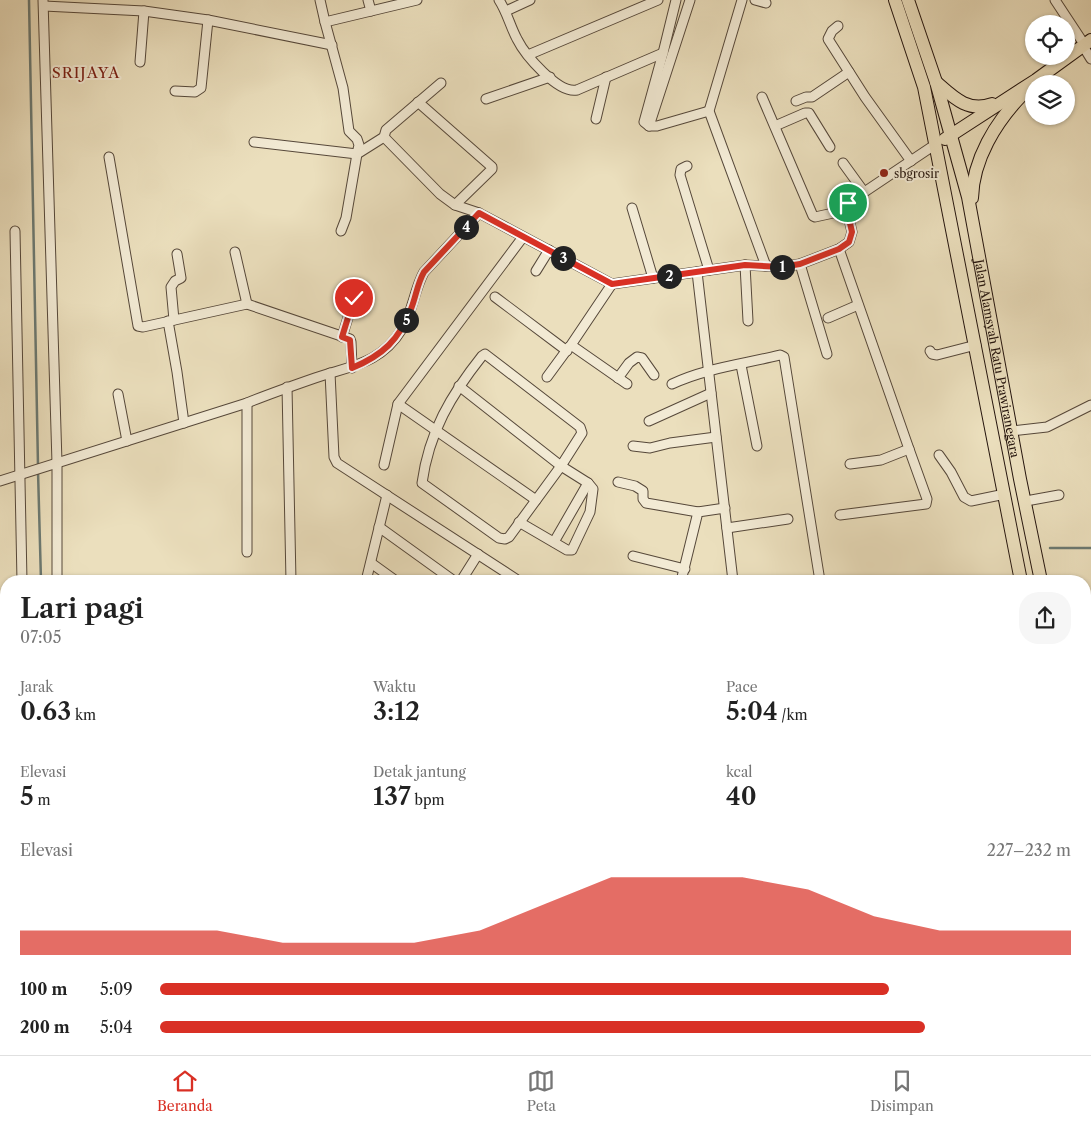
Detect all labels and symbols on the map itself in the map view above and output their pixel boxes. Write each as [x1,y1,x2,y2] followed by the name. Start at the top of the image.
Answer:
[52,63,120,82] district label: SRIJAYA
[894,166,939,181] place label: sbgrosir
[878,167,890,179] marker: sbgrosir
[827,182,869,224] pin
[454,214,478,240] pin: 4
[550,246,576,270] pin: 3
[770,254,794,280] pin: 1
[972,256,1023,459] street label: Jalan Alamsyah Ratu Prawiranegara
[656,264,682,288] pin: 2
[333,277,375,319] pin
[394,308,418,332] pin: 5

